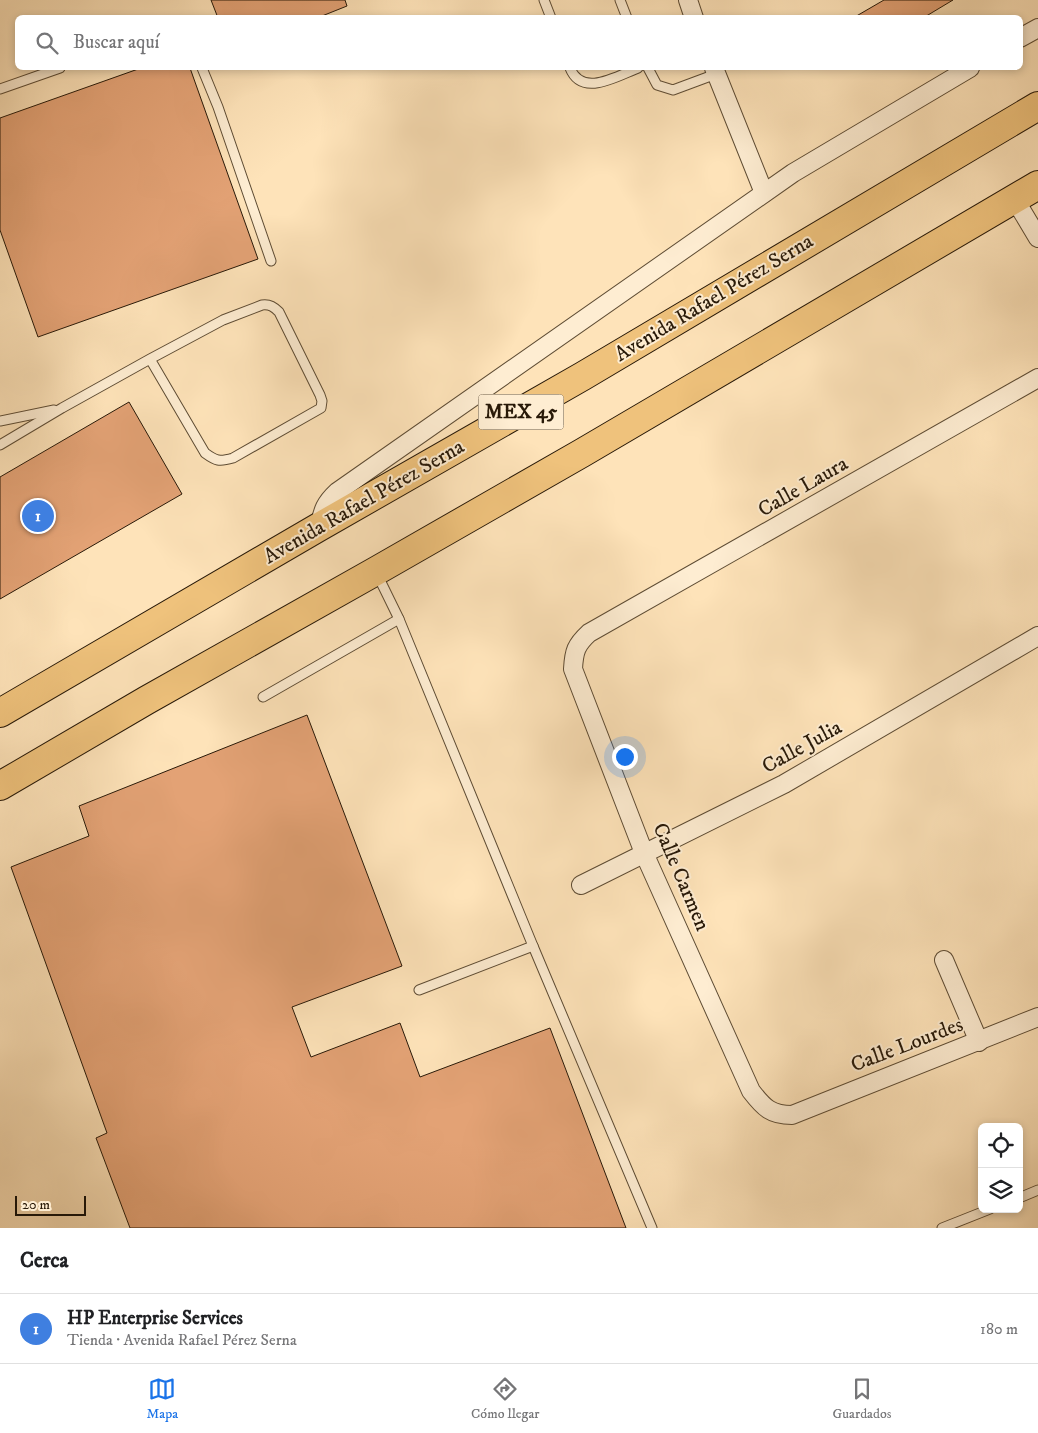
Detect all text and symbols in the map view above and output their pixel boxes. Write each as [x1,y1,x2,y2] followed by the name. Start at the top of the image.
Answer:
[15,15,1023,70] search box
[33,29,61,57] icon: search
[73,31,159,54] text: Buscar aquí
[610,228,818,368] street label: Avenida Rafael Pérez Serna
[478,394,564,430] road number: MEX 45
[259,434,469,570] street label: Avenida Rafael Pérez Serna
[753,451,853,523] street label: Calle Laura
[22,497,54,535] pin: 1
[757,714,847,780] street label: Calle Julia
[612,744,638,770] your location
[647,819,715,935] street label: Calle Carmen
[847,1012,967,1078] street label: Calle Lourdes
[978,1123,1023,1213] map controls
[978,1123,1023,1168] button: locate
[978,1168,1023,1213] button: layers
[15,1193,86,1216] scale bar
[22,1196,50,1214] text: 20 m
[20,1248,68,1274] text: Cerca
[67,1307,243,1330] text: HP Enterprise Services
[33,1319,39,1339] text: 1
[980,1319,1018,1339] text: 180 m
[67,1330,297,1350] text: Tienda · Avenida Rafael Pérez Serna
[146,1375,178,1423] tab: Mapa
[471,1375,540,1423] tab: Cómo llegar
[832,1375,892,1423] tab: Guardados

